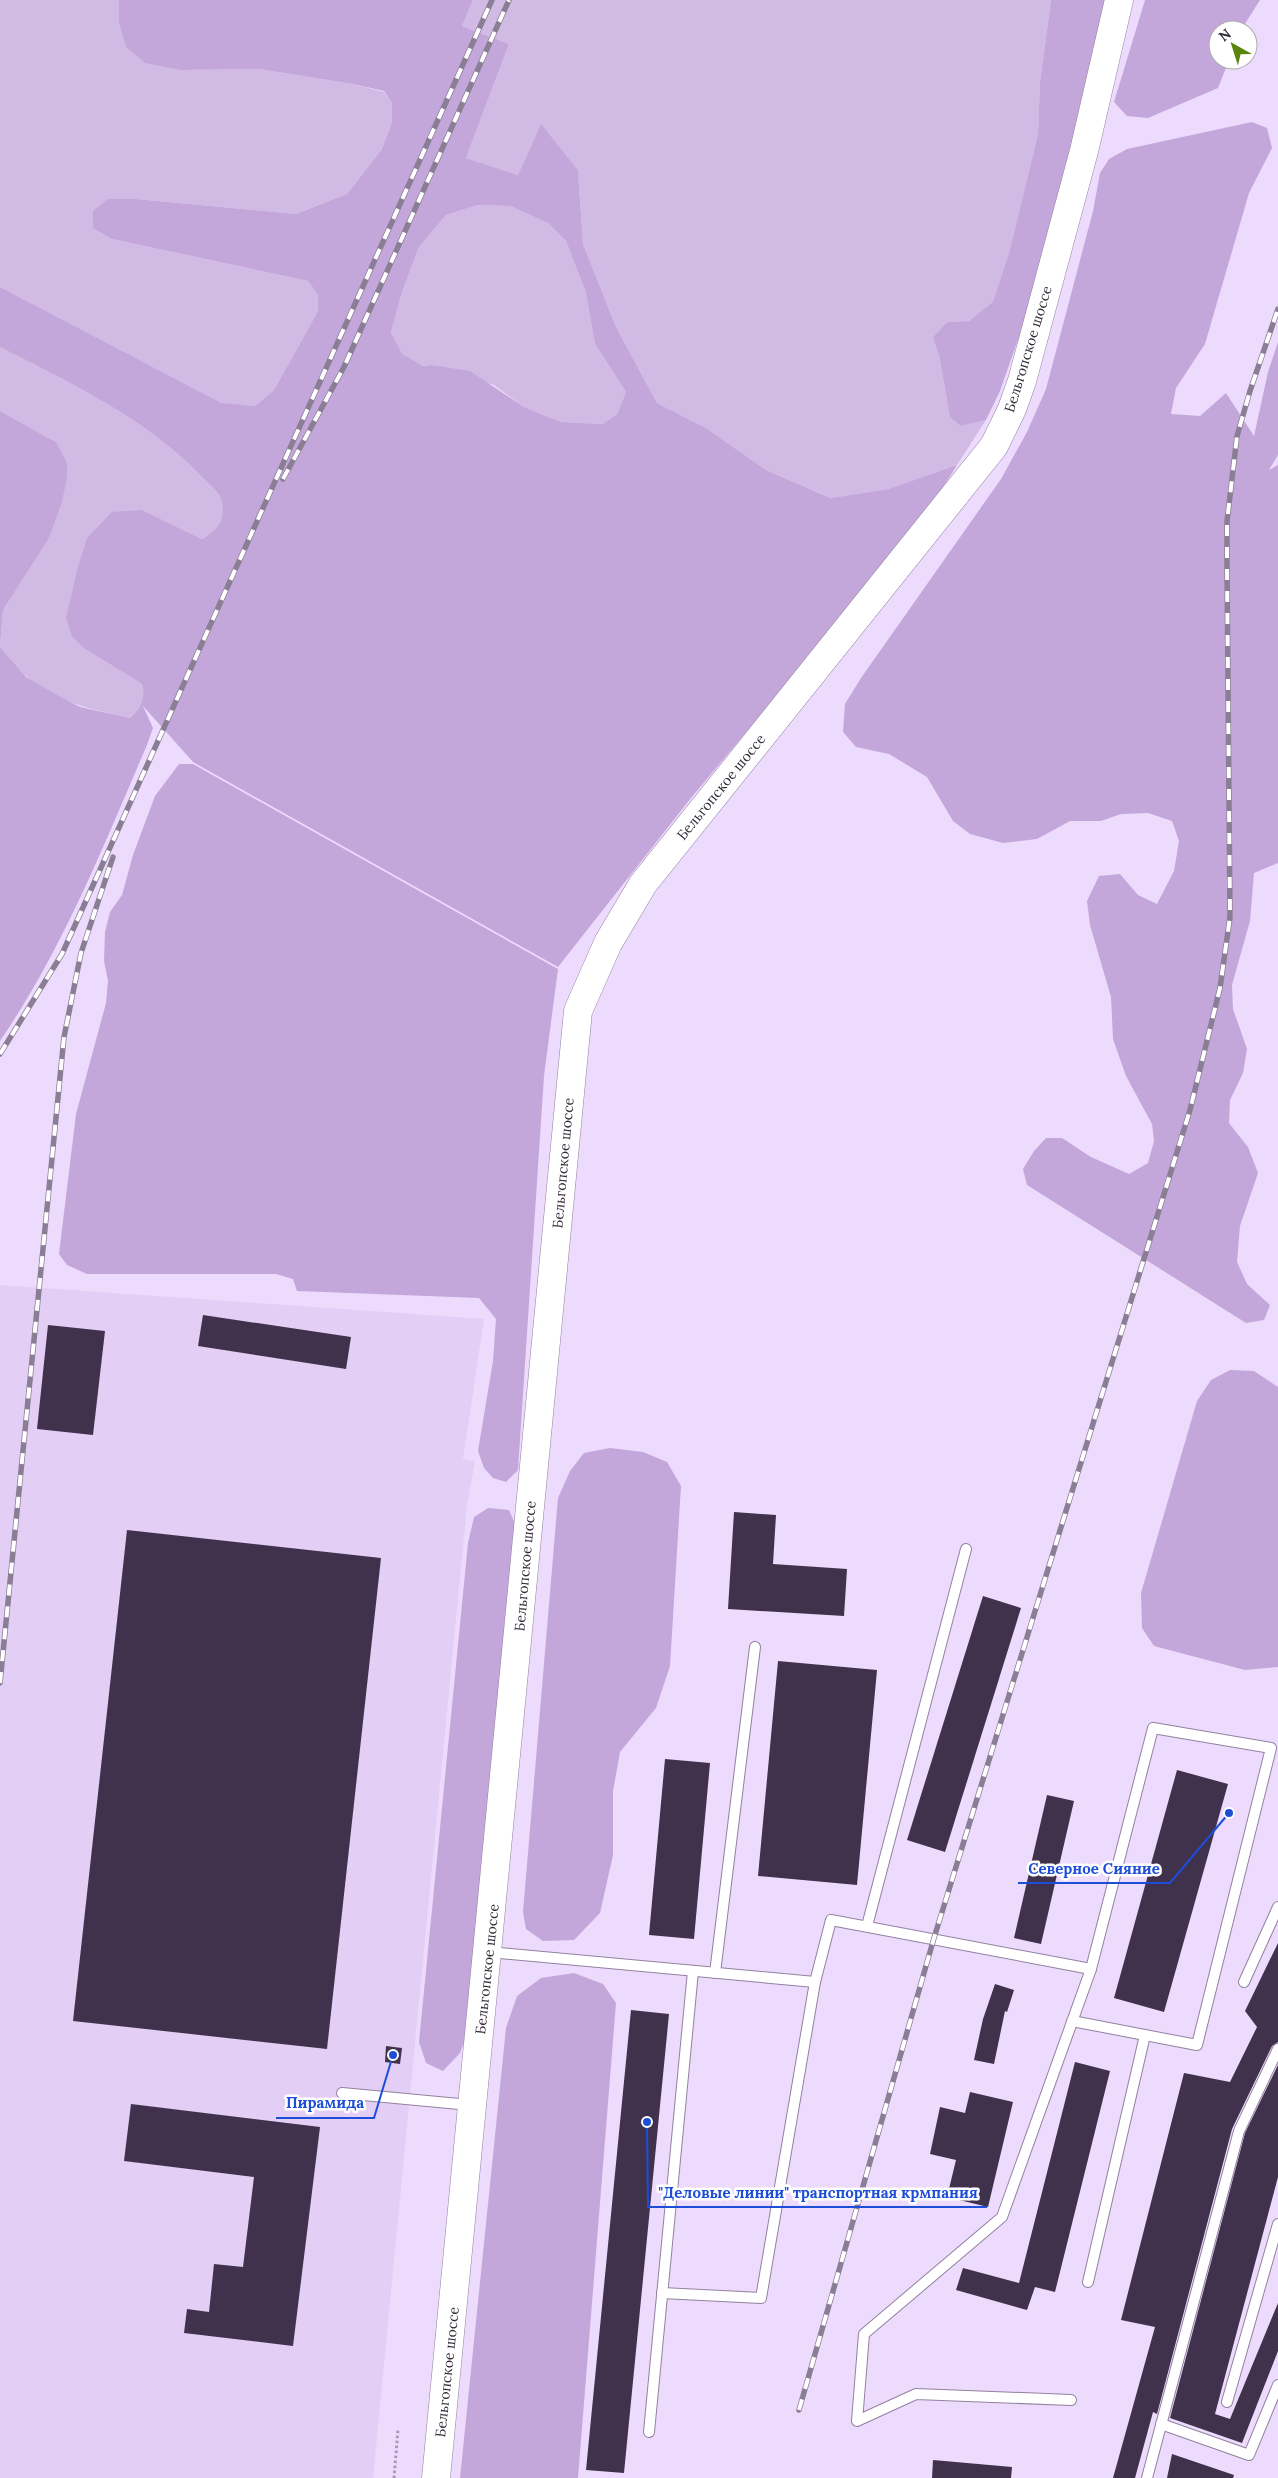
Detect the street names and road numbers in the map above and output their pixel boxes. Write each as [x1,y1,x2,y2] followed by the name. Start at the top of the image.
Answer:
[1000,283,1056,414] street label: Бельгопское шоссе
[673,730,769,844] street label: Бельгопское шоссе
[548,1097,578,1229] street label: Бельгопское шоссе
[510,1500,540,1632] street label: Бельгопское шоссе
[471,1902,503,2035] street label: Бельгопское шоссе
[431,2305,463,2438] street label: Бельгопское шоссе

